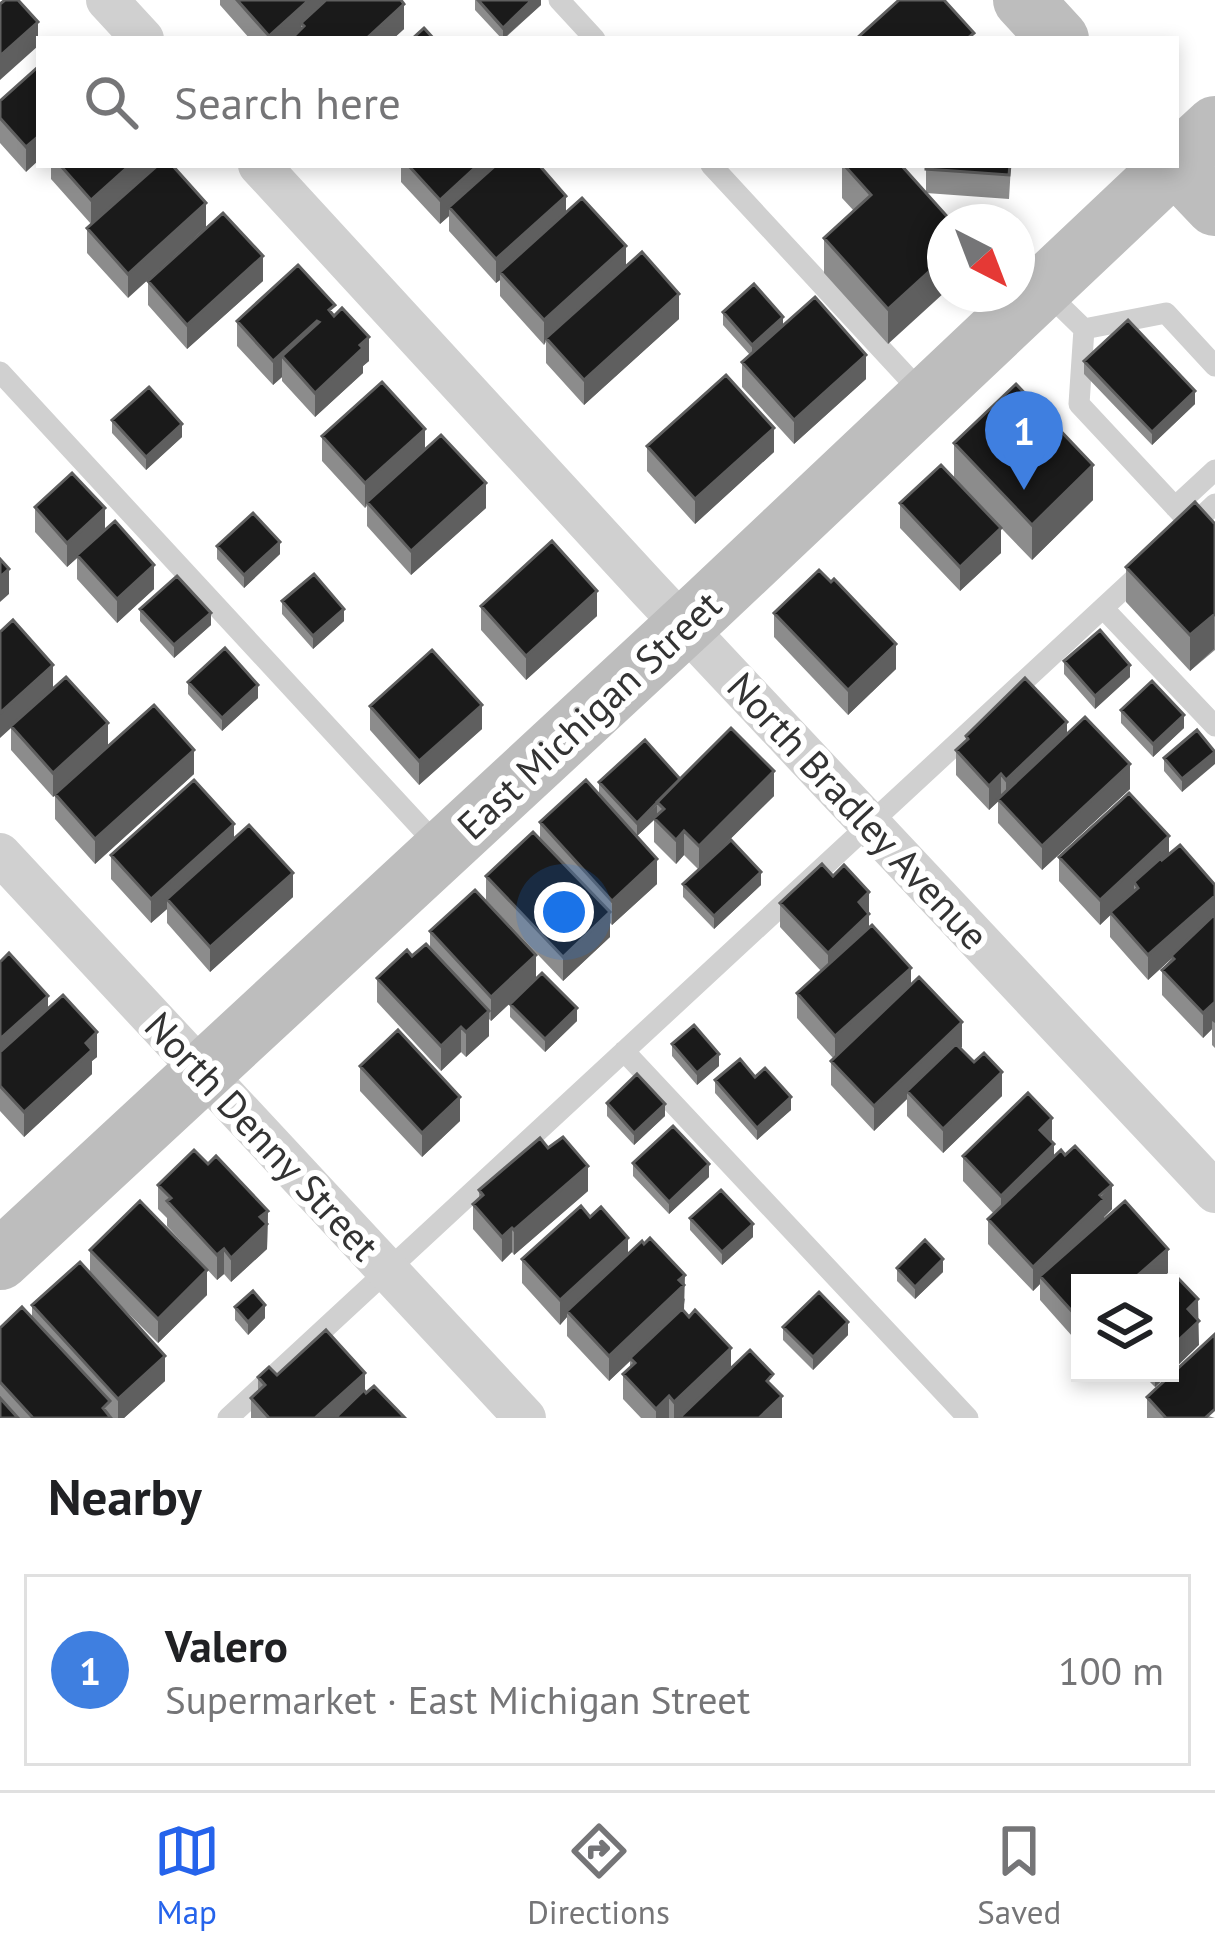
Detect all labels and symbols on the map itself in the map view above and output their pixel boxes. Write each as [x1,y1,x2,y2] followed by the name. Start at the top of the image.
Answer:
[927,204,1035,312] north arrow
[985,391,1063,490] pin: 1
[446,579,731,850] street label: East Michigan Street
[717,661,1000,960] street label: North Bradley Avenue
[534,882,594,942] your location
[134,1001,391,1271] street label: North Denny Street

